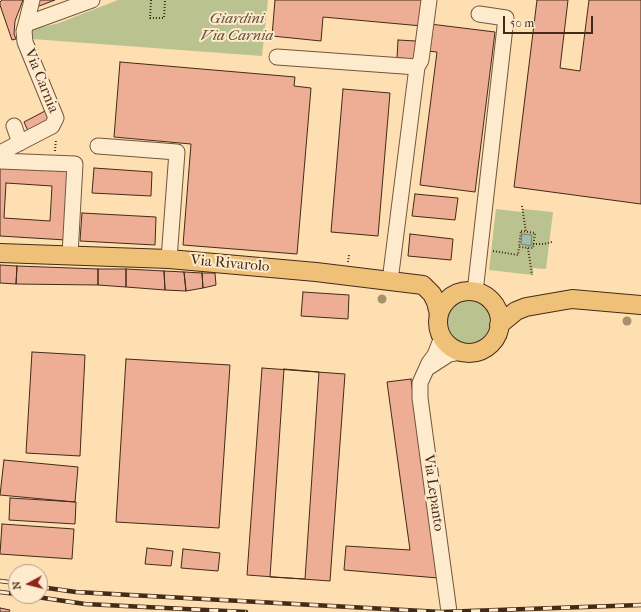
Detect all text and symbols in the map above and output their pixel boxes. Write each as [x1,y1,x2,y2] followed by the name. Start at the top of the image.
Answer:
[505,8,595,34] scale bar
[201,10,273,45] park label: Giardini Via Carnia
[510,16,534,30] text: 50 m
[20,46,62,116] street label: Via Carnia
[190,252,270,276] street label: Via Rivarolo
[419,453,447,533] street label: Via Lepanto
[8,564,48,604] north arrow
[10,580,24,590] text: N

